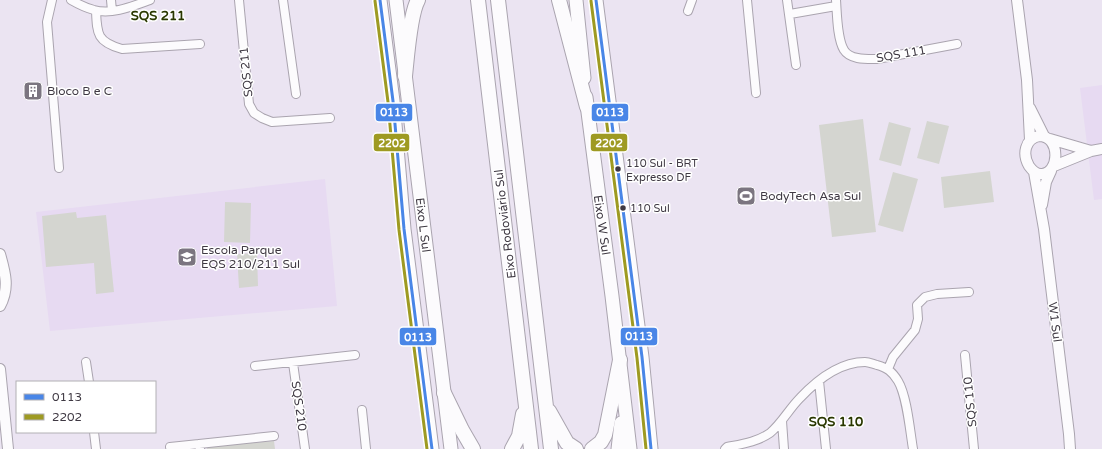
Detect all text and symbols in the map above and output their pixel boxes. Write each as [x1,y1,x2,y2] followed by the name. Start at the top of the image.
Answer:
[131,8,185,24] district label: SQS 211
[875,43,927,65] street label: SQS 111
[236,46,256,98] street label: SQS 211
[22,80,44,102] building icon: Bloco B e C
[47,84,112,98] place label: Bloco B e C
[375,103,413,122] line badge: 0113
[591,103,629,122] line badge: 0113
[380,106,408,119] text: 0113
[596,106,624,119] text: 0113
[373,133,410,152] line badge: 2202
[590,133,628,152] line badge: 2202
[378,137,406,150] text: 2202
[595,137,623,150] text: 2202
[626,157,698,184] place label: 110 Sul - BRT Expresso DF
[613,164,623,174] marker: 110 Sul - BRT Expresso DF
[491,169,519,279] street label: Eixo Rodoviário Sul
[735,185,757,207] sports icon: BodyTech Asa Sul
[760,189,861,203] place label: BodyTech Asa Sul
[591,194,613,256] street label: Eixo W Sul
[413,197,433,253] street label: Eixo L Sul
[630,202,670,215] place label: 110 Sul
[618,203,628,213] marker: 110 Sul
[201,243,300,271] place label: Escola Parque EQS 210/211 Sul
[176,246,198,268] school or university icon: Escola Parque EQS 210/211 Sul
[1046,301,1064,343] street label: W1 Sul
[399,327,437,346] line badge: 0113
[620,327,658,346] line badge: 0113
[625,330,653,343] text: 0113
[404,331,432,344] text: 0113
[960,376,980,428] street label: SQS 110
[289,380,309,432] street label: SQS 210
[16,381,156,433] legend
[52,390,82,404] text: 0113
[52,410,82,424] text: 2202
[809,414,863,430] district label: SQS 110

